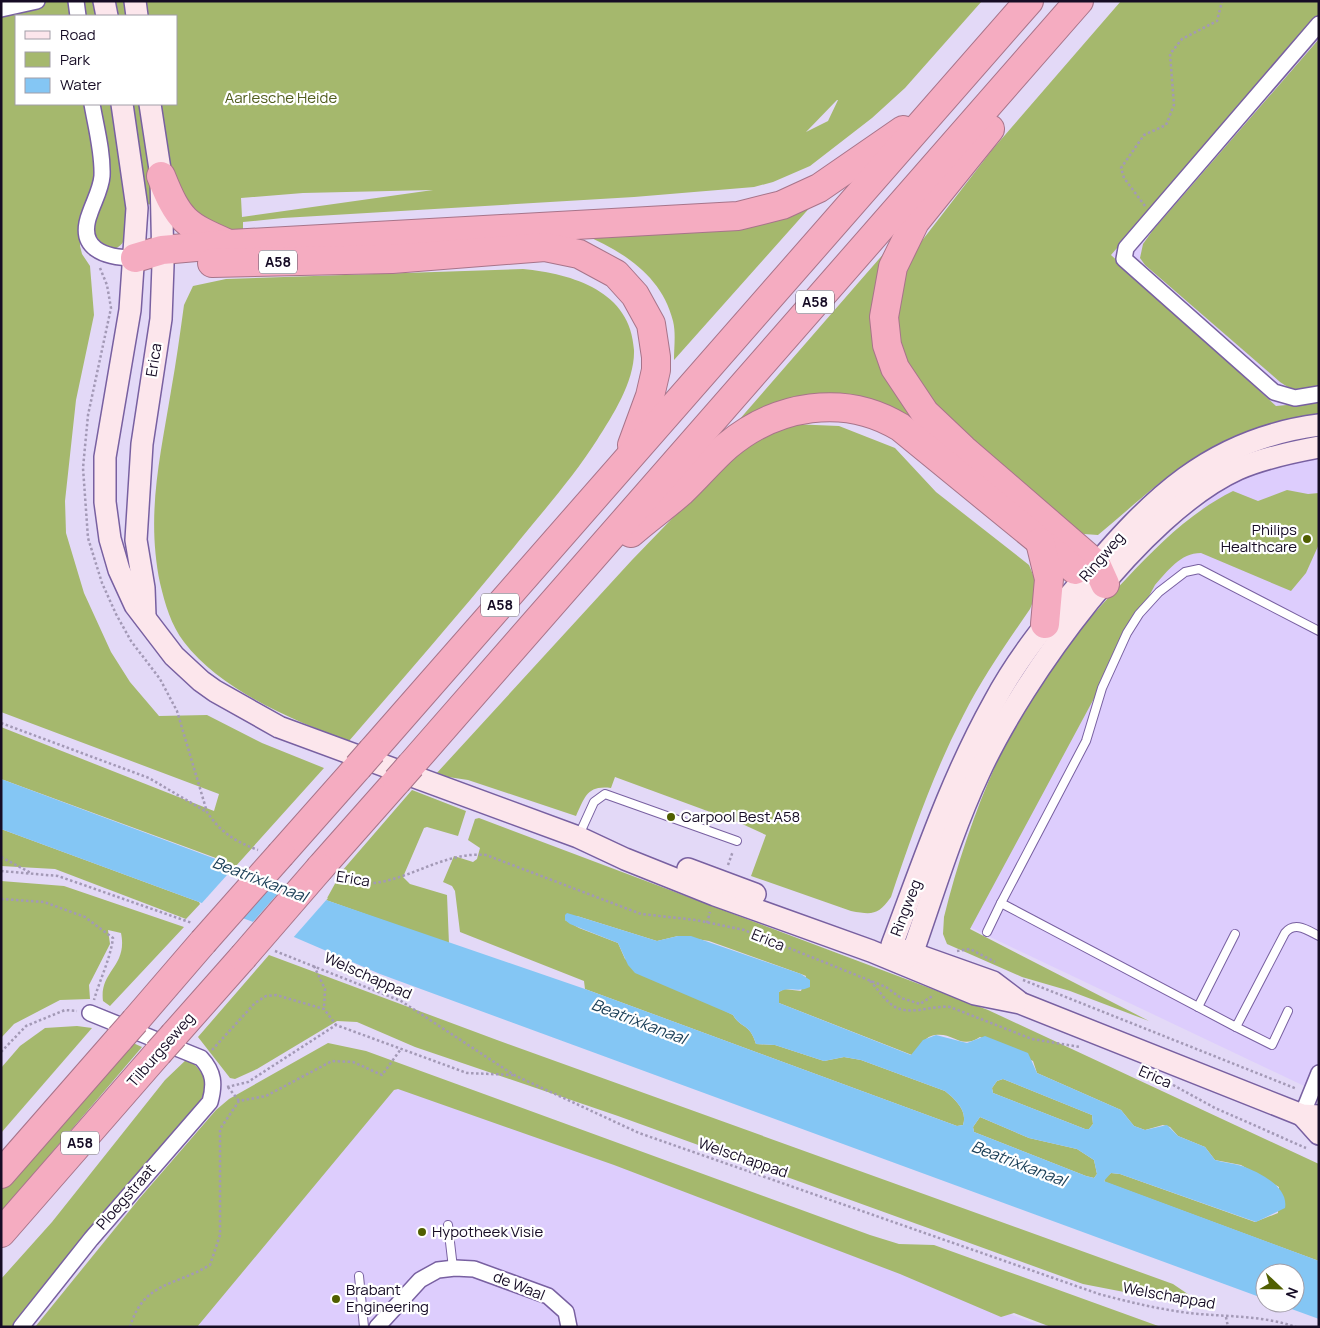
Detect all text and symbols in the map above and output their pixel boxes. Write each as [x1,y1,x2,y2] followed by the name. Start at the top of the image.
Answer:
[15,15,178,105] legend
[60,24,96,45] text: Road
[60,49,90,70] text: Park
[60,74,102,95] text: Water
[225,87,338,108] park label: Aarlesche Heide
[259,250,297,274] road number: A58
[796,290,834,314] road number: A58
[140,341,167,378] street label: Erica
[1221,519,1297,557] place label: Philips Healthcare
[1074,527,1129,586] street label: Ringweg
[1301,533,1313,545] marker: Philips Healthcare
[481,594,519,616] road number: A58
[681,806,800,827] place label: Carpool Best A58
[665,811,677,823] marker: Carpool Best A58
[209,851,313,908] water label: Beatrixkanaal
[335,865,372,892] street label: Erica
[885,876,926,939] street label: Ringweg
[748,923,788,956] street label: Erica
[321,947,415,1004] street label: Welschappad
[588,993,692,1050] water label: Beatrixkanaal
[122,1008,199,1092] street label: Tilburgseweg
[1135,1060,1175,1093] street label: Erica
[61,1132,99,1154] road number: A58
[695,1132,791,1183] street label: Welschappad
[968,1135,1072,1192] water label: Beatrixkanaal
[91,1159,160,1234] street label: Ploegstraat
[432,1221,543,1242] place label: Hypotheek Visie
[416,1226,428,1238] marker: Hypotheek Visie
[1255,1263,1305,1313] north arrow
[490,1266,548,1305] street label: de Waal
[1121,1277,1217,1314] street label: Welschappad
[346,1279,429,1317] place label: Brabant Engineering
[1282,1285,1303,1301] text: N
[330,1293,342,1305] marker: Brabant Engineering

